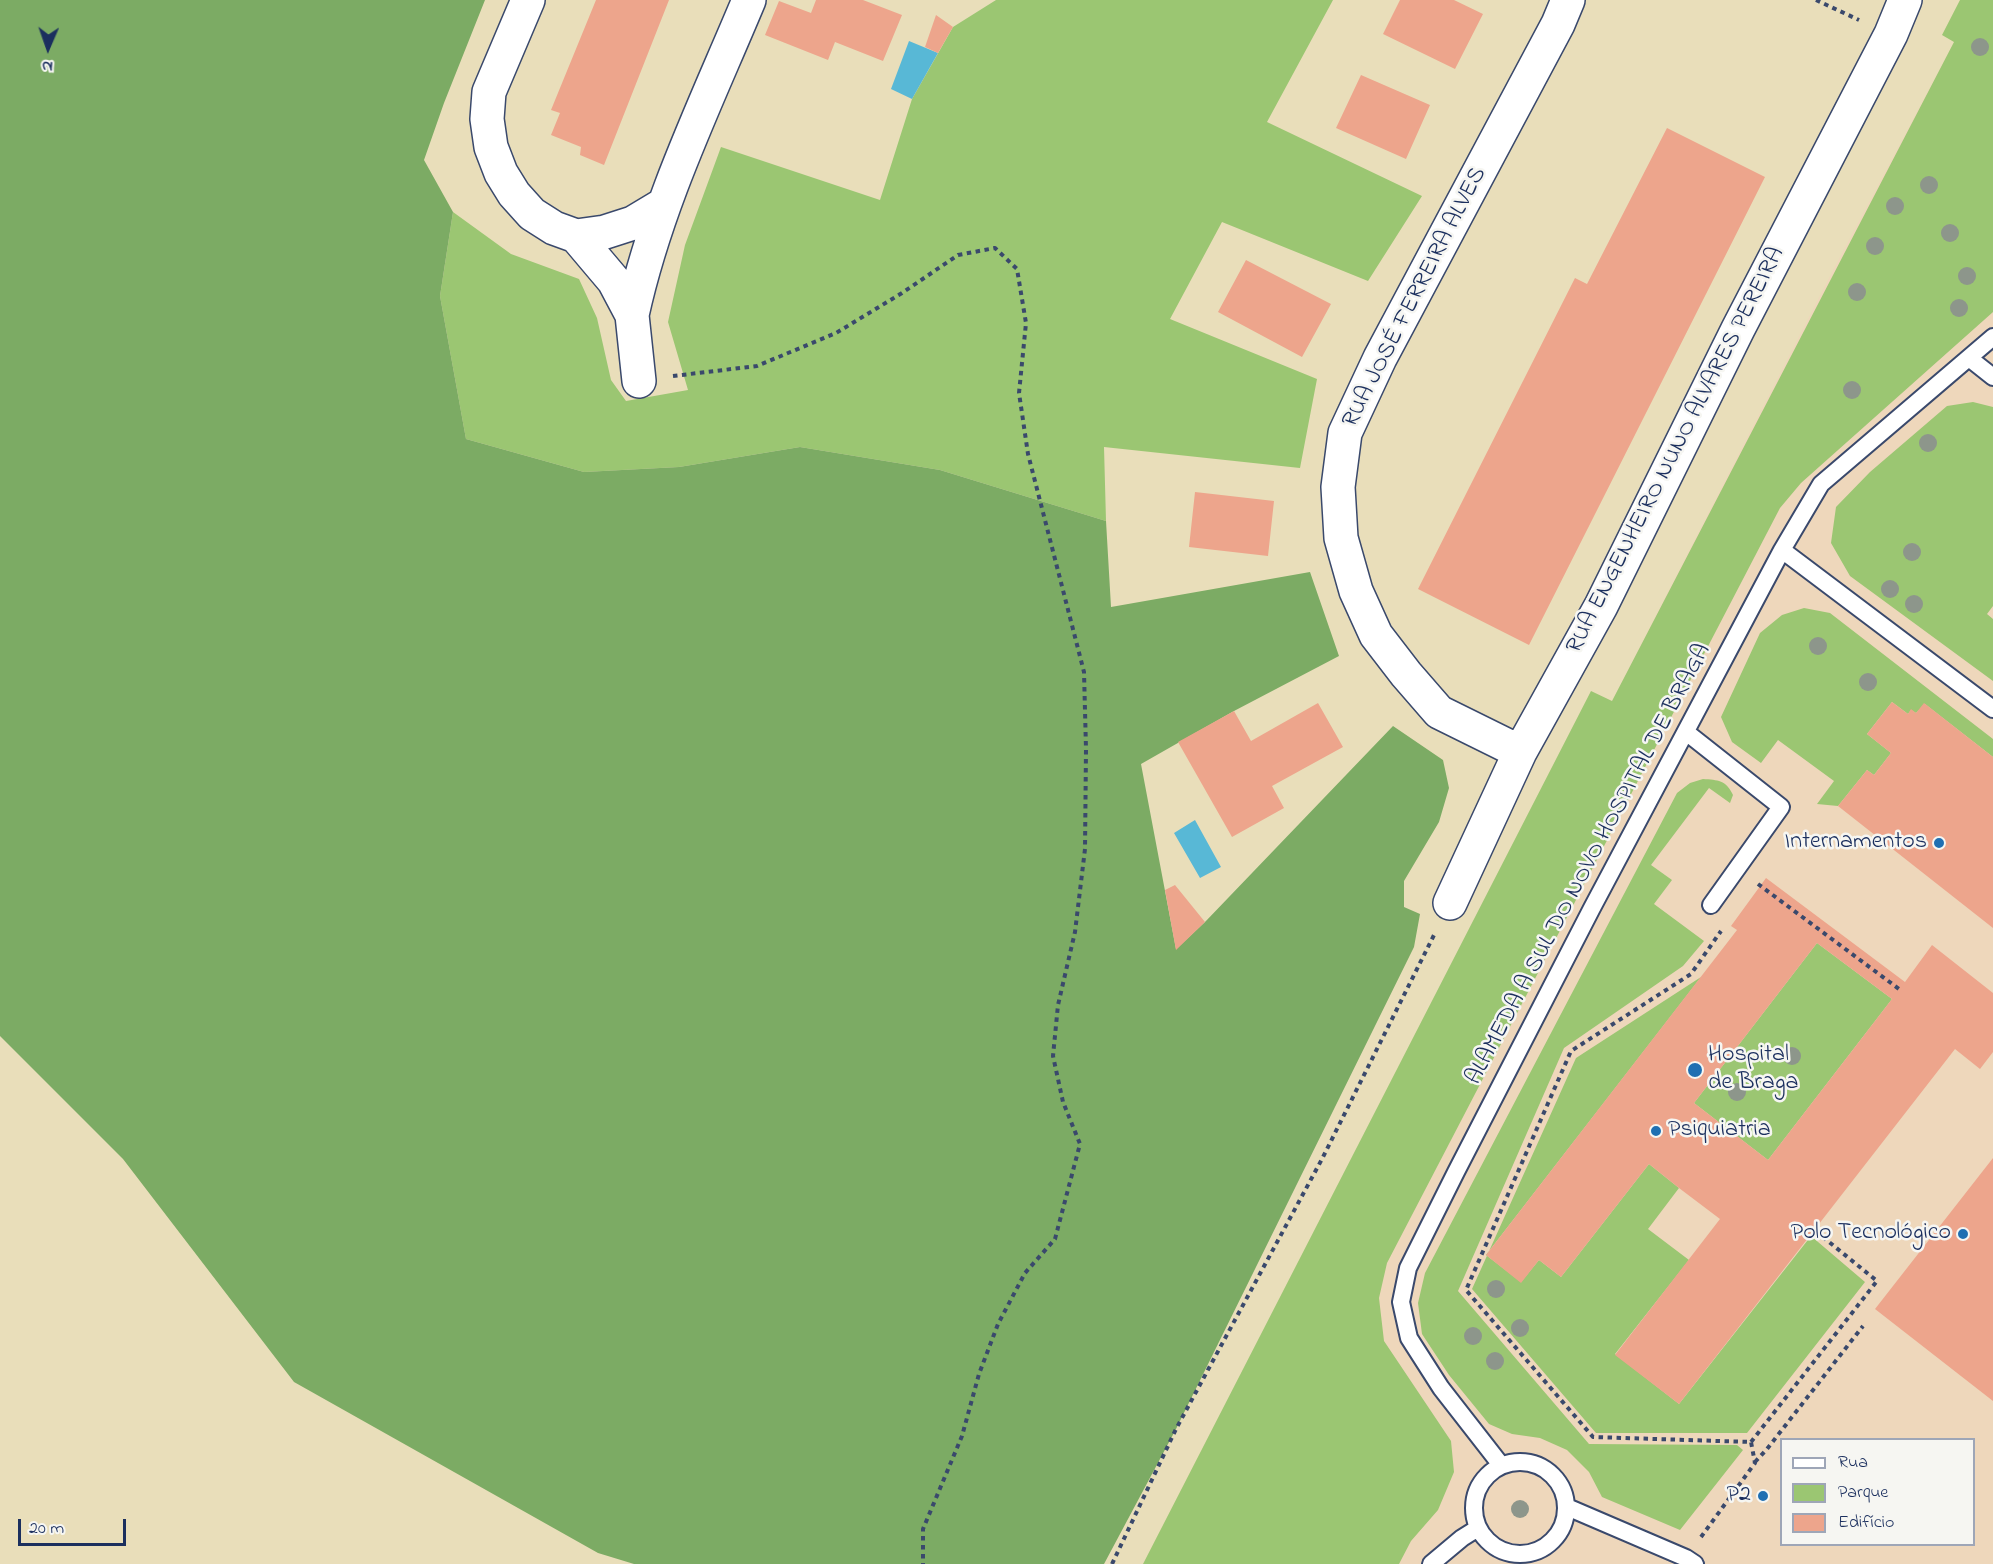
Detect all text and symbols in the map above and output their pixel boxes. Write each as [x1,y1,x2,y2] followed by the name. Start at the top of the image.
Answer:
[18,18,78,78] north arrow
[42,54,53,78] text: N
[1338,163,1494,433] street label: RUA JOSÉ FERREIRA ALVES
[1562,243,1792,659] street label: RUA ENGENHEIRO NUNO ALVARES PEREIRA
[1461,640,1719,1090] street label: ALAMEDA A SUL DO NOVO HOSPITAL DE BRAGA
[1785,829,1927,857] place label: Internamentos
[1932,836,1946,850] marker: Internamentos
[1708,1042,1799,1098] place label: Hospital de Braga
[1686,1061,1704,1079] marker: Hospital de Braga
[1668,1117,1771,1145] place label: Psiquiatria
[1649,1124,1663,1138] marker: Psiquiatria
[1791,1220,1951,1248] place label: Polo Tecnológico
[1956,1227,1970,1241] marker: Polo Tecnológico
[1780,1438,1975,1546] legend
[1838,1450,1868,1476] text: Rua
[1838,1480,1888,1506] text: Parque
[1727,1482,1751,1510] place label: P2
[1756,1489,1770,1503] marker: P2
[21,1507,129,1545] scale bar
[1838,1510,1894,1536] text: Edifício
[29,1516,64,1542] text: 20 m

